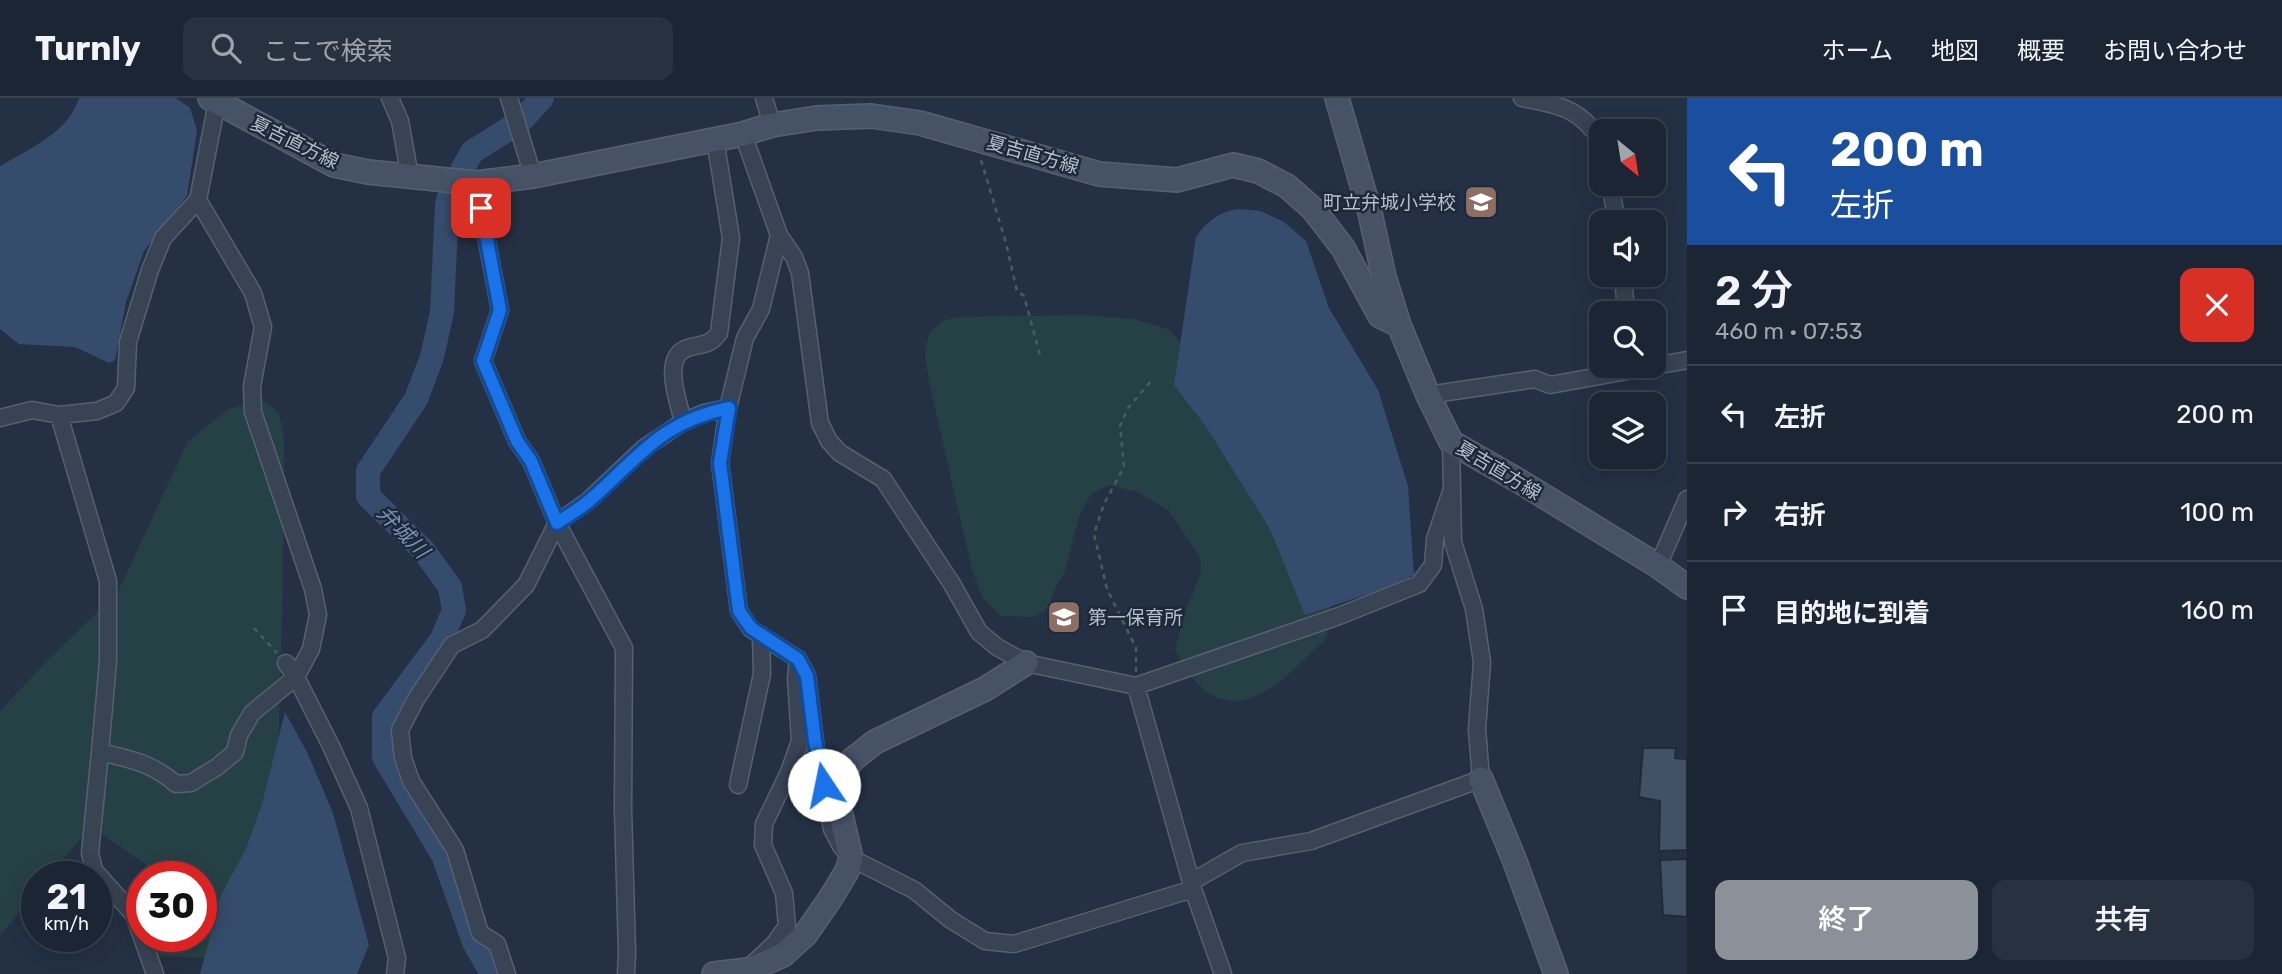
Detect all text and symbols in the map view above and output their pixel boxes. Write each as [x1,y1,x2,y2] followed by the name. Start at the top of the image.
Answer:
[183,17,673,80] search box
[35,29,141,68] text: Turnly
[207,29,245,67] icon: search
[263,36,393,67] text: ここで検索
[1822,37,1893,65] text: ホーム
[1931,37,1979,65] text: 地図
[2017,37,2065,65] text: 概要
[2103,37,2247,65] text: お問い合わせ
[247,111,343,174] street label: 夏吉直方線
[1589,119,1666,196] north arrow
[1589,119,1666,469] map controls
[1830,120,1984,178] text: 200 m
[1715,126,1806,217] icon: left
[984,130,1082,179] street label: 夏吉直方線
[451,178,511,238] pin
[1462,183,1500,221] school or university icon: 町立弁城小学校
[1830,186,1894,224] text: 左折
[462,189,500,227] icon: arrive
[1323,191,1456,214] place label: 町立弁城小学校
[1589,210,1666,287] button: sound
[1715,266,1793,316] text: 2 分
[2180,268,2254,342] button: close
[1589,301,1666,378] button: search
[1715,317,1862,345] text: 460 m · 07:53
[1589,392,1666,469] button: layers
[1715,395,1753,433] icon: left
[2176,399,2254,430] text: 200 m
[1774,402,1826,433] text: 左折
[1452,436,1545,505] street label: 夏吉直方線
[1715,493,1753,531] icon: right
[2180,497,2254,528] text: 100 m
[372,500,436,564] water label: 弁城川
[1774,500,1826,531] text: 右折
[1715,591,1753,629] icon: arrive
[2181,595,2254,626] text: 160 m
[1045,598,1083,636] school or university icon: 第一保育所
[1774,598,1930,629] text: 目的地に到着
[1088,606,1183,629] place label: 第一保育所
[787,748,861,822] position arrow
[126,861,217,952] speed limit sign: 30
[46,876,87,918] text: 21
[1715,880,1978,960] button: 終了
[1992,880,2254,960] button: 共有
[44,913,89,935] text: km/h

